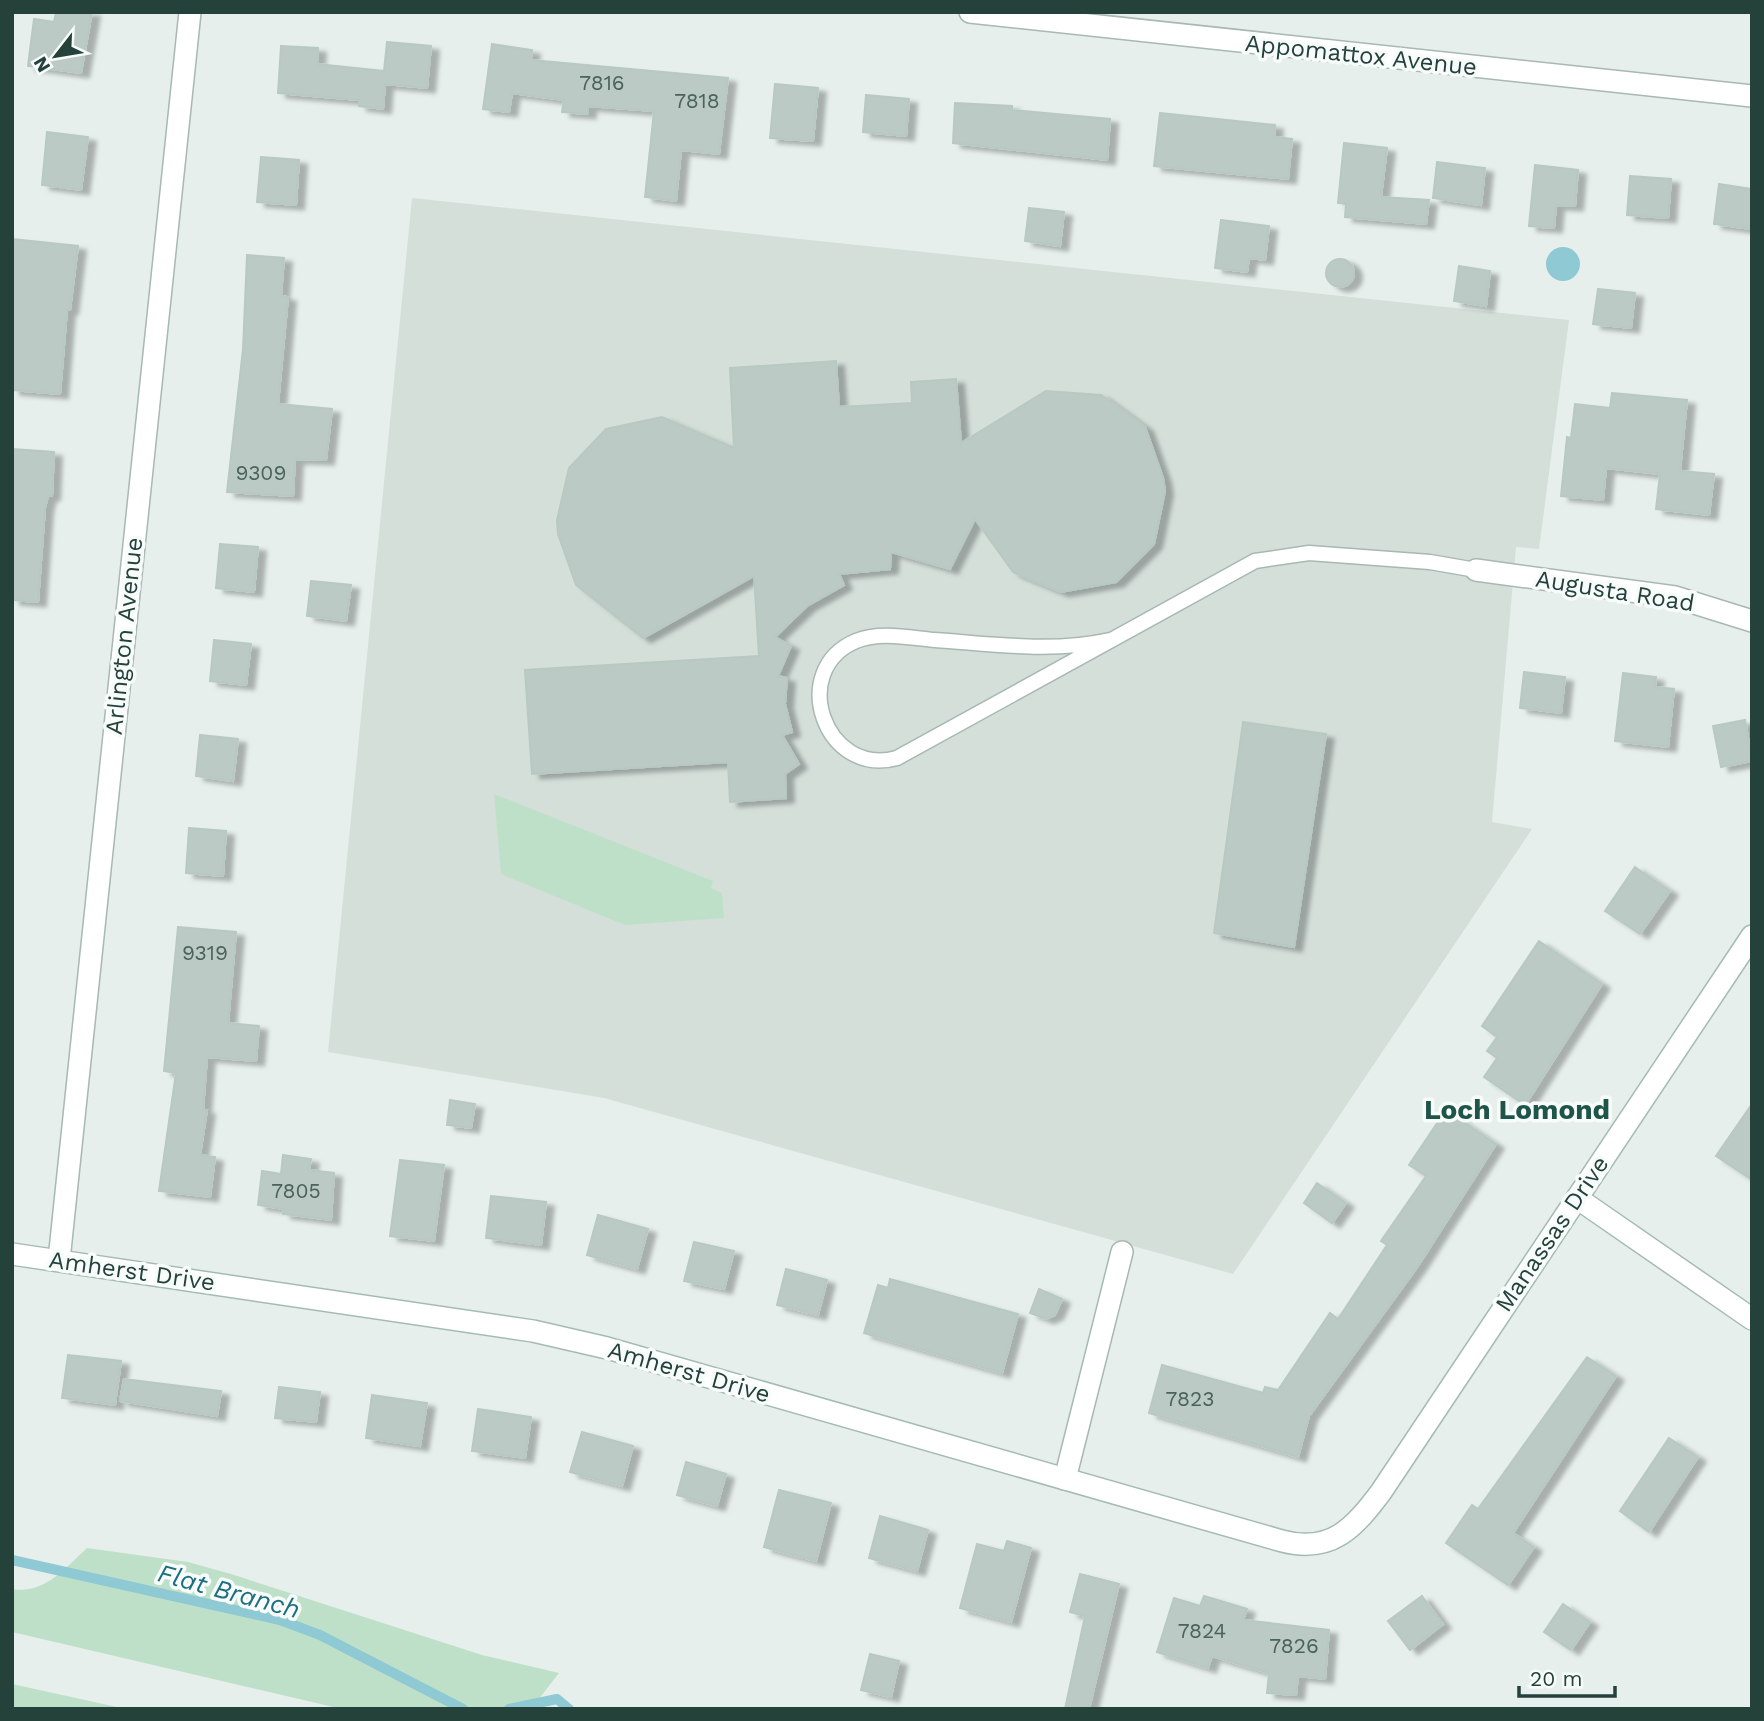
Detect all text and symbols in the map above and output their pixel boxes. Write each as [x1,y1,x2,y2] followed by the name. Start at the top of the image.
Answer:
[21,21,91,91] north arrow
[1244,29,1478,81] street label: Appomattox Avenue
[28,53,55,76] text: N
[579,70,625,95] house number: 7816
[674,88,720,113] house number: 7818
[236,460,286,485] house number: 9309
[100,536,148,736] street label: Arlington Avenue
[1534,565,1696,617] street label: Augusta Road
[182,940,228,965] house number: 9319
[1424,1093,1610,1126] district label: Loch Lomond
[1490,1151,1614,1317] street label: Manassas Drive
[271,1178,321,1203] house number: 7805
[47,1245,217,1297] street label: Amherst Drive
[605,1335,773,1409] street label: Amherst Drive
[1166,1386,1214,1411] house number: 7823
[155,1558,303,1624] water label: Flat Branch
[1178,1618,1226,1643] house number: 7824
[1269,1633,1319,1658] house number: 7826
[1519,1654,1615,1698] scale bar
[1530,1666,1582,1691] text: 20 m

